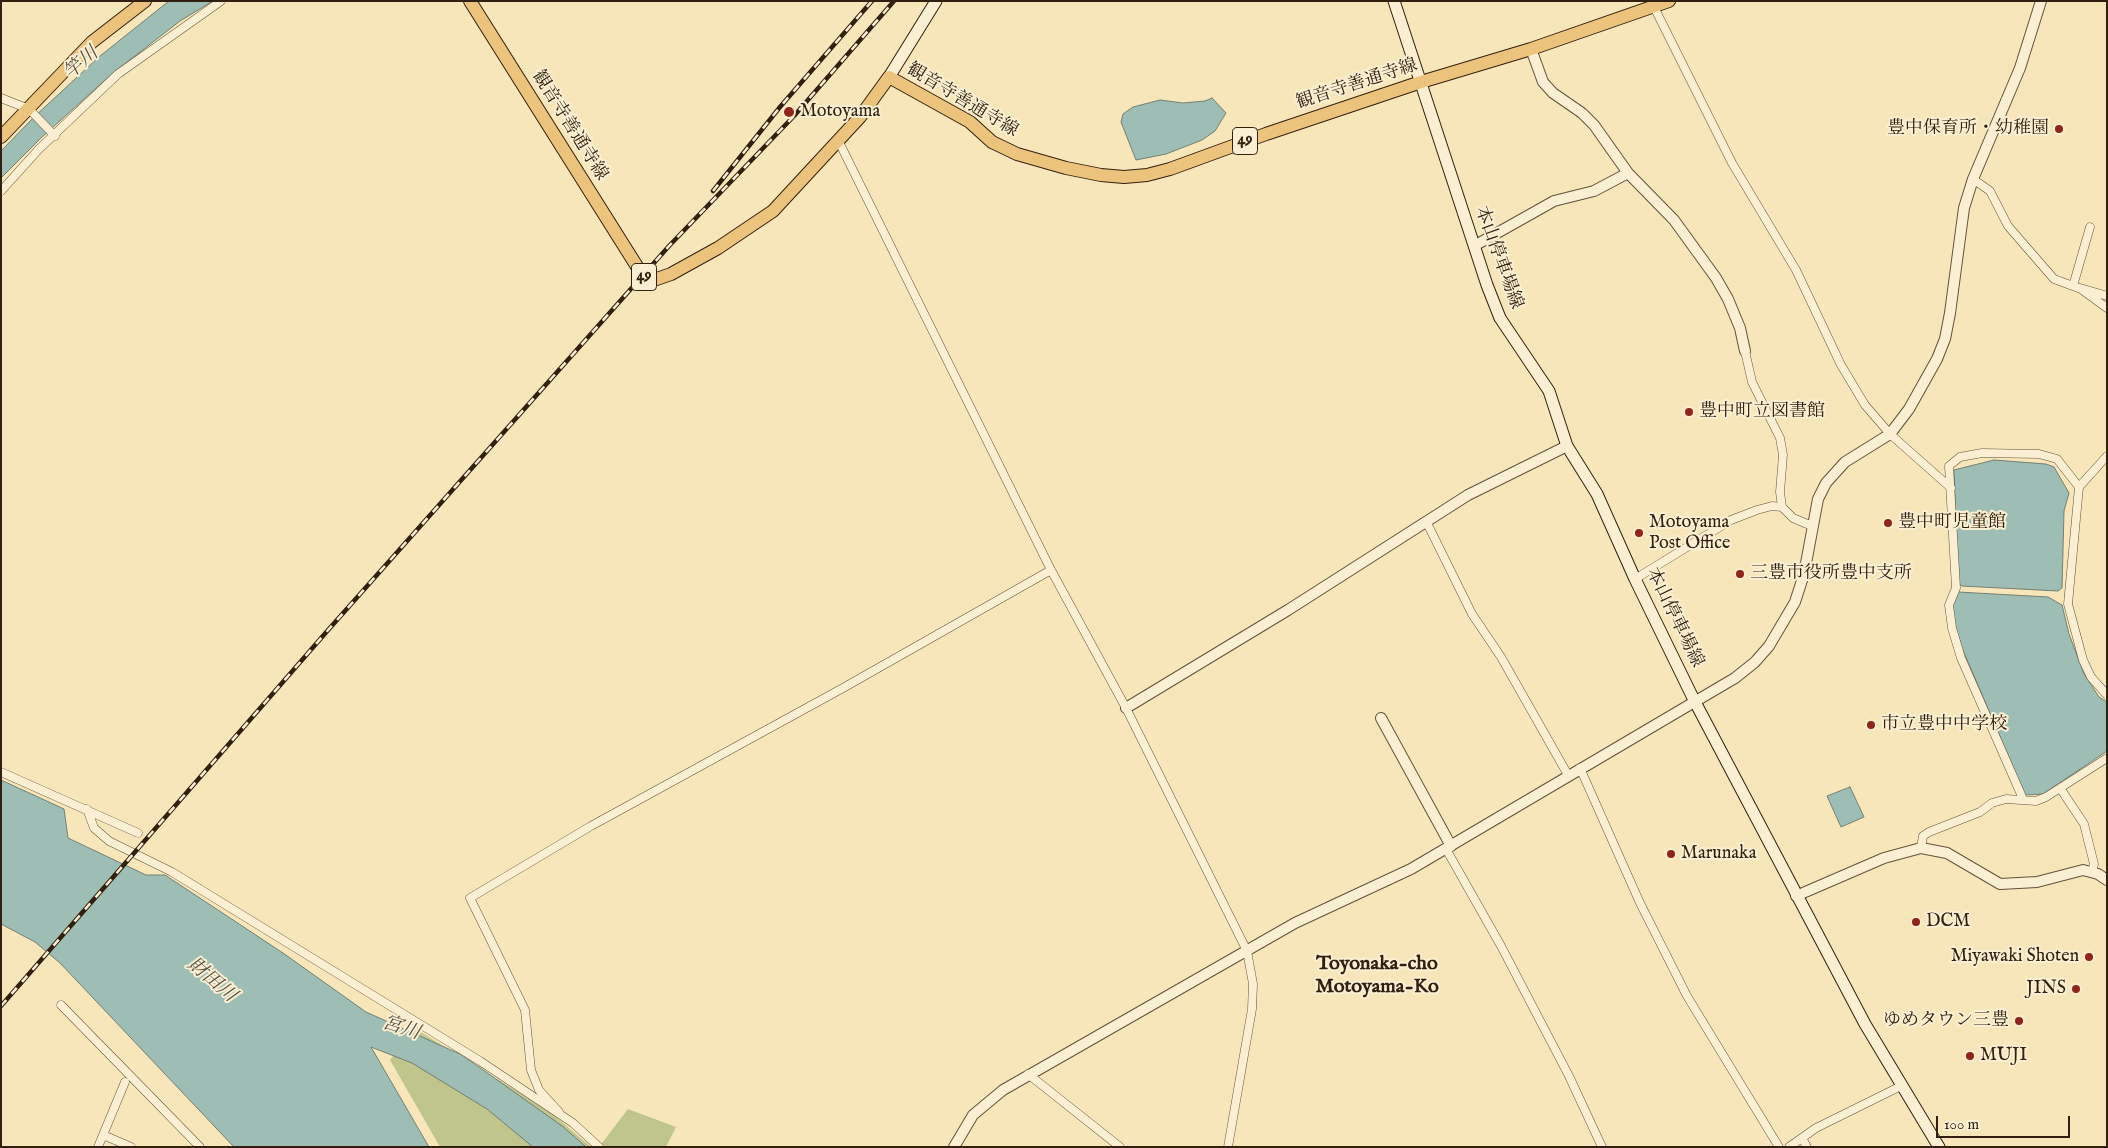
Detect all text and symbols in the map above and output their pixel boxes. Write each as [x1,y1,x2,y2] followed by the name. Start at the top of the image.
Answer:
[60,43,104,85] water label: 竿川
[1294,55,1420,115] street label: 観音寺善通寺線
[902,59,1022,143] street label: 観音寺善通寺線
[526,67,612,185] street label: 観音寺善通寺線
[800,101,880,123] place label: Motoyama
[782,105,796,119] marker: Motoyama
[1887,118,2049,140] place label: 豊中保育所・幼稚園
[2053,123,2065,135] marker: 豊中保育所・幼稚園
[1232,128,1258,154] road number: 49
[1469,204,1527,312] street label: 本山停車場線
[632,264,656,290] road number: 49
[1699,401,1825,423] place label: 豊中町立図書館
[1683,406,1695,418] marker: 豊中町立図書館
[1649,512,1730,554] place label: Motoyama Post Office
[1898,512,2006,534] place label: 豊中町児童館
[1882,517,1894,529] marker: 豊中町児童館
[1633,527,1645,539] marker: Motoyama Post Office
[1750,563,1912,585] place label: 三豊市役所豊中支所
[1641,565,1707,671] street label: 本山停車場線
[1734,568,1746,580] marker: 三豊市役所豊中支所
[1881,714,2007,736] place label: 市立豊中中学校
[1865,719,1877,731] marker: 市立豊中中学校
[1681,843,1756,865] place label: Marunaka
[1665,848,1677,860] marker: Marunaka
[1926,911,1970,933] place label: DCM
[1910,916,1922,928] marker: DCM
[1951,946,2079,968] place label: Miyawaki Shoten
[2083,951,2095,963] marker: Miyawaki Shoten
[1315,953,1439,1000] district label: Toyonaka-cho Motoyama-Ko
[182,954,240,1008] water label: 財田川
[2026,978,2066,1000] place label: JINS
[2070,983,2082,995] marker: JINS
[1883,1010,2009,1032] place label: ゆめタウン三豊
[379,1012,423,1046] water label: 宮川
[2013,1015,2025,1027] marker: ゆめタウン三豊
[1980,1045,2027,1067] place label: MUJI
[1964,1050,1976,1062] marker: MUJI
[1938,1106,2072,1138] scale bar
[1944,1115,1979,1134] text: 100 m

